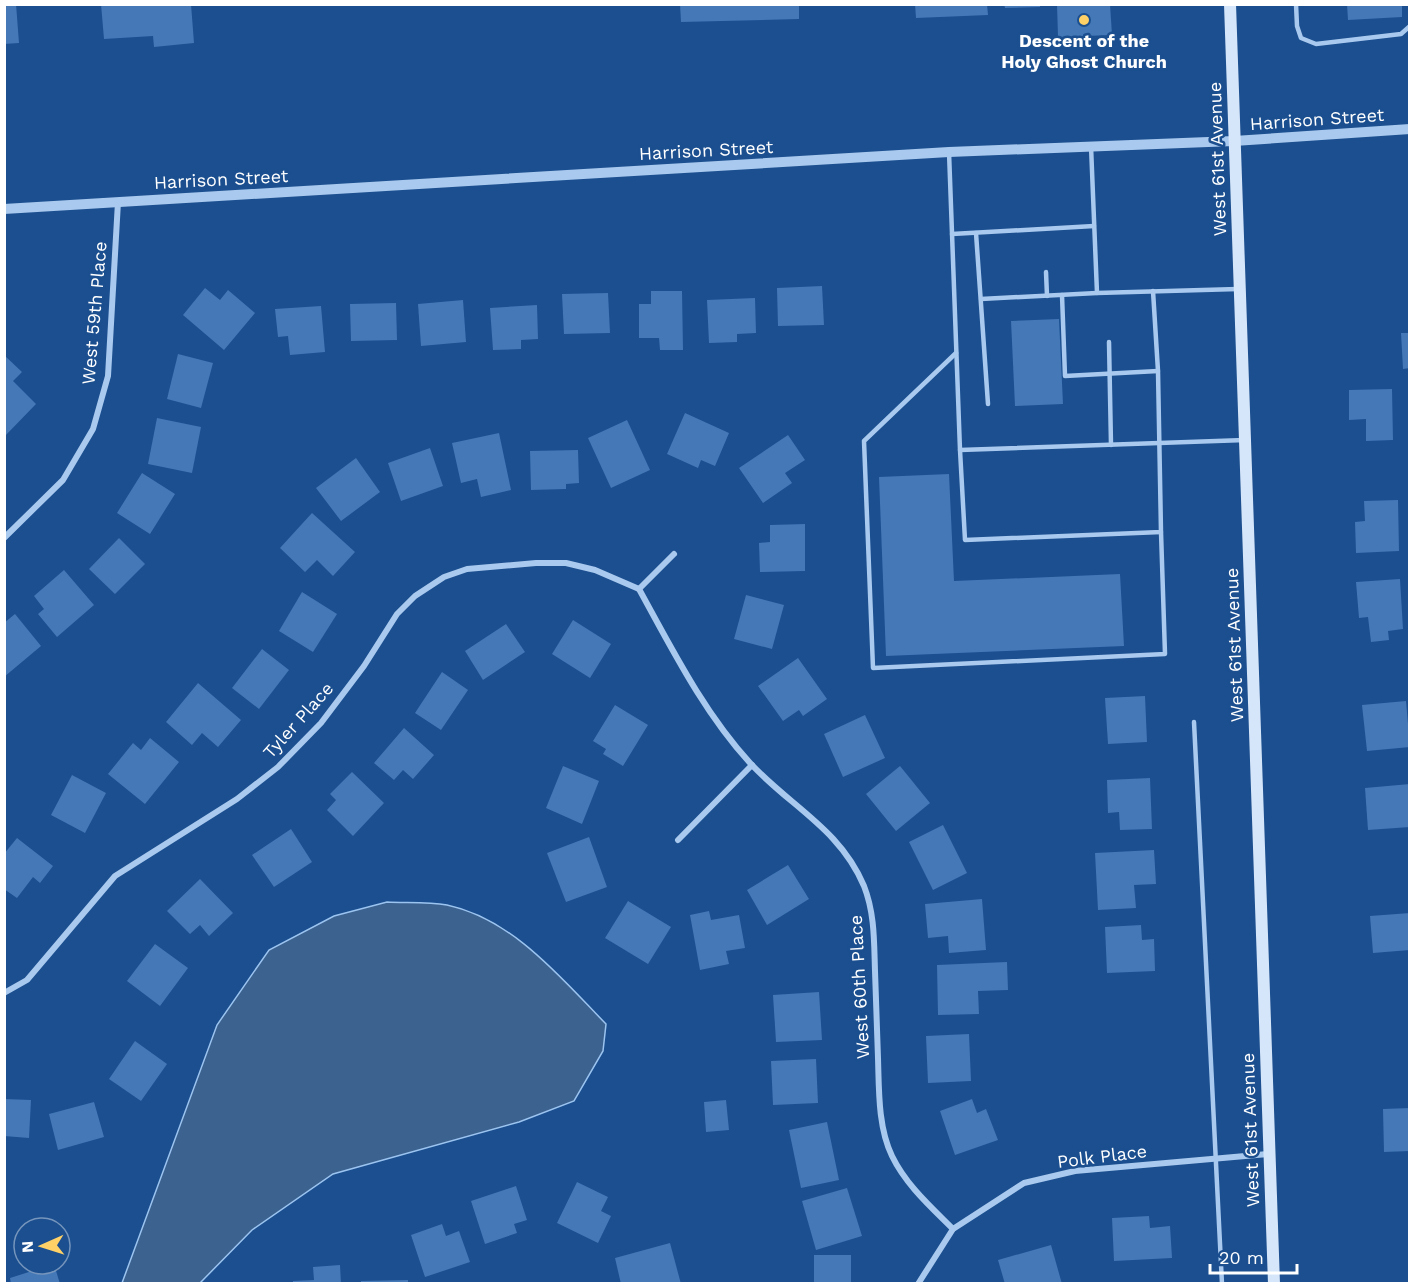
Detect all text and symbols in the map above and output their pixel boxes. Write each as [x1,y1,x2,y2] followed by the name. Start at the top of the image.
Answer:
[1077,13,1091,27] marker: Descent of the Holy Ghost Church
[1001,30,1167,72] place label: Descent of the Holy Ghost Church
[1204,82,1230,236] street label: West 61st Avenue
[1249,104,1385,134] street label: Harrison Street
[638,136,774,164] street label: Harrison Street
[153,165,289,193] street label: Harrison Street
[77,240,111,386] street label: West 59th Place
[1221,568,1247,722] street label: West 61st Avenue
[258,678,338,762] street label: Tyler Place
[845,914,873,1060] street label: West 60th Place
[1237,1053,1263,1207] street label: West 61st Avenue
[1056,1140,1148,1172] street label: Polk Place
[12,1216,72,1276] north arrow
[1210,1237,1297,1275] scale bar
[18,1240,37,1253] text: N
[1219,1247,1264,1268] text: 20 m

